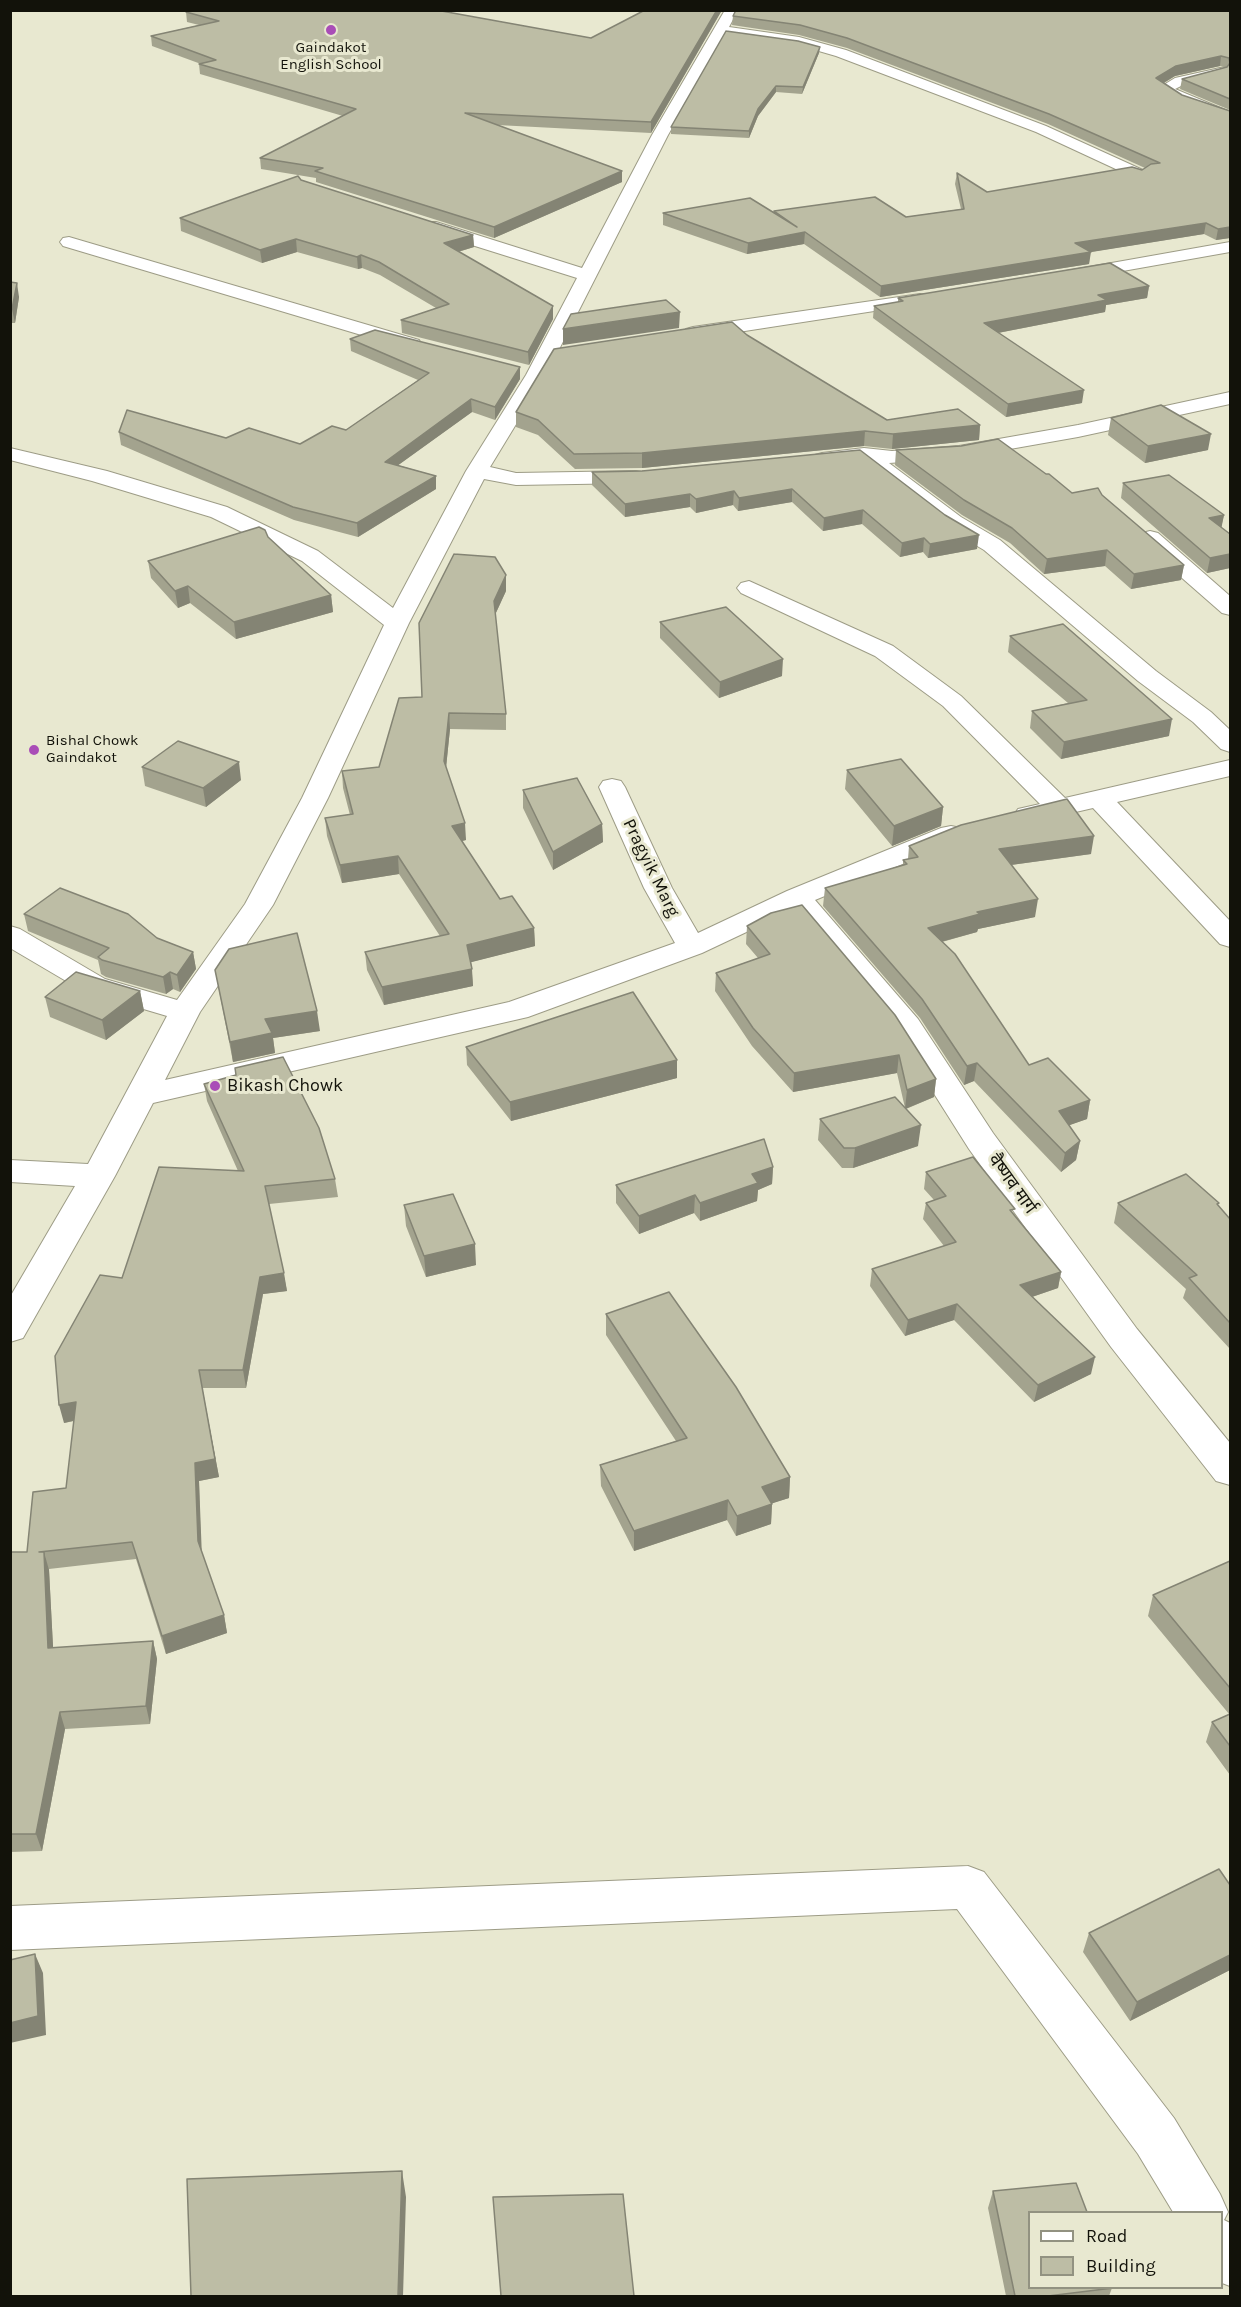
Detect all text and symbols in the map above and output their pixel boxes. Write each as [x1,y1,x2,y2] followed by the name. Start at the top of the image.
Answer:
[324,23,338,37] marker: Gaindakot English School
[280,39,382,74] place label: Gaindakot English School
[46,732,139,767] place label: Bishal Chowk Gaindakot
[27,743,41,757] marker: Bishal Chowk Gaindakot
[618,815,684,921] street label: Pragyik Marg
[227,1075,343,1097] place label: Bikash Chowk
[208,1079,222,1093] marker: Bikash Chowk
[983,1150,1041,1218] street label: वैष्णव मार्ग
[1028,2211,1223,2289] legend
[1086,2225,1127,2247] text: Road
[1086,2255,1156,2277] text: Building

